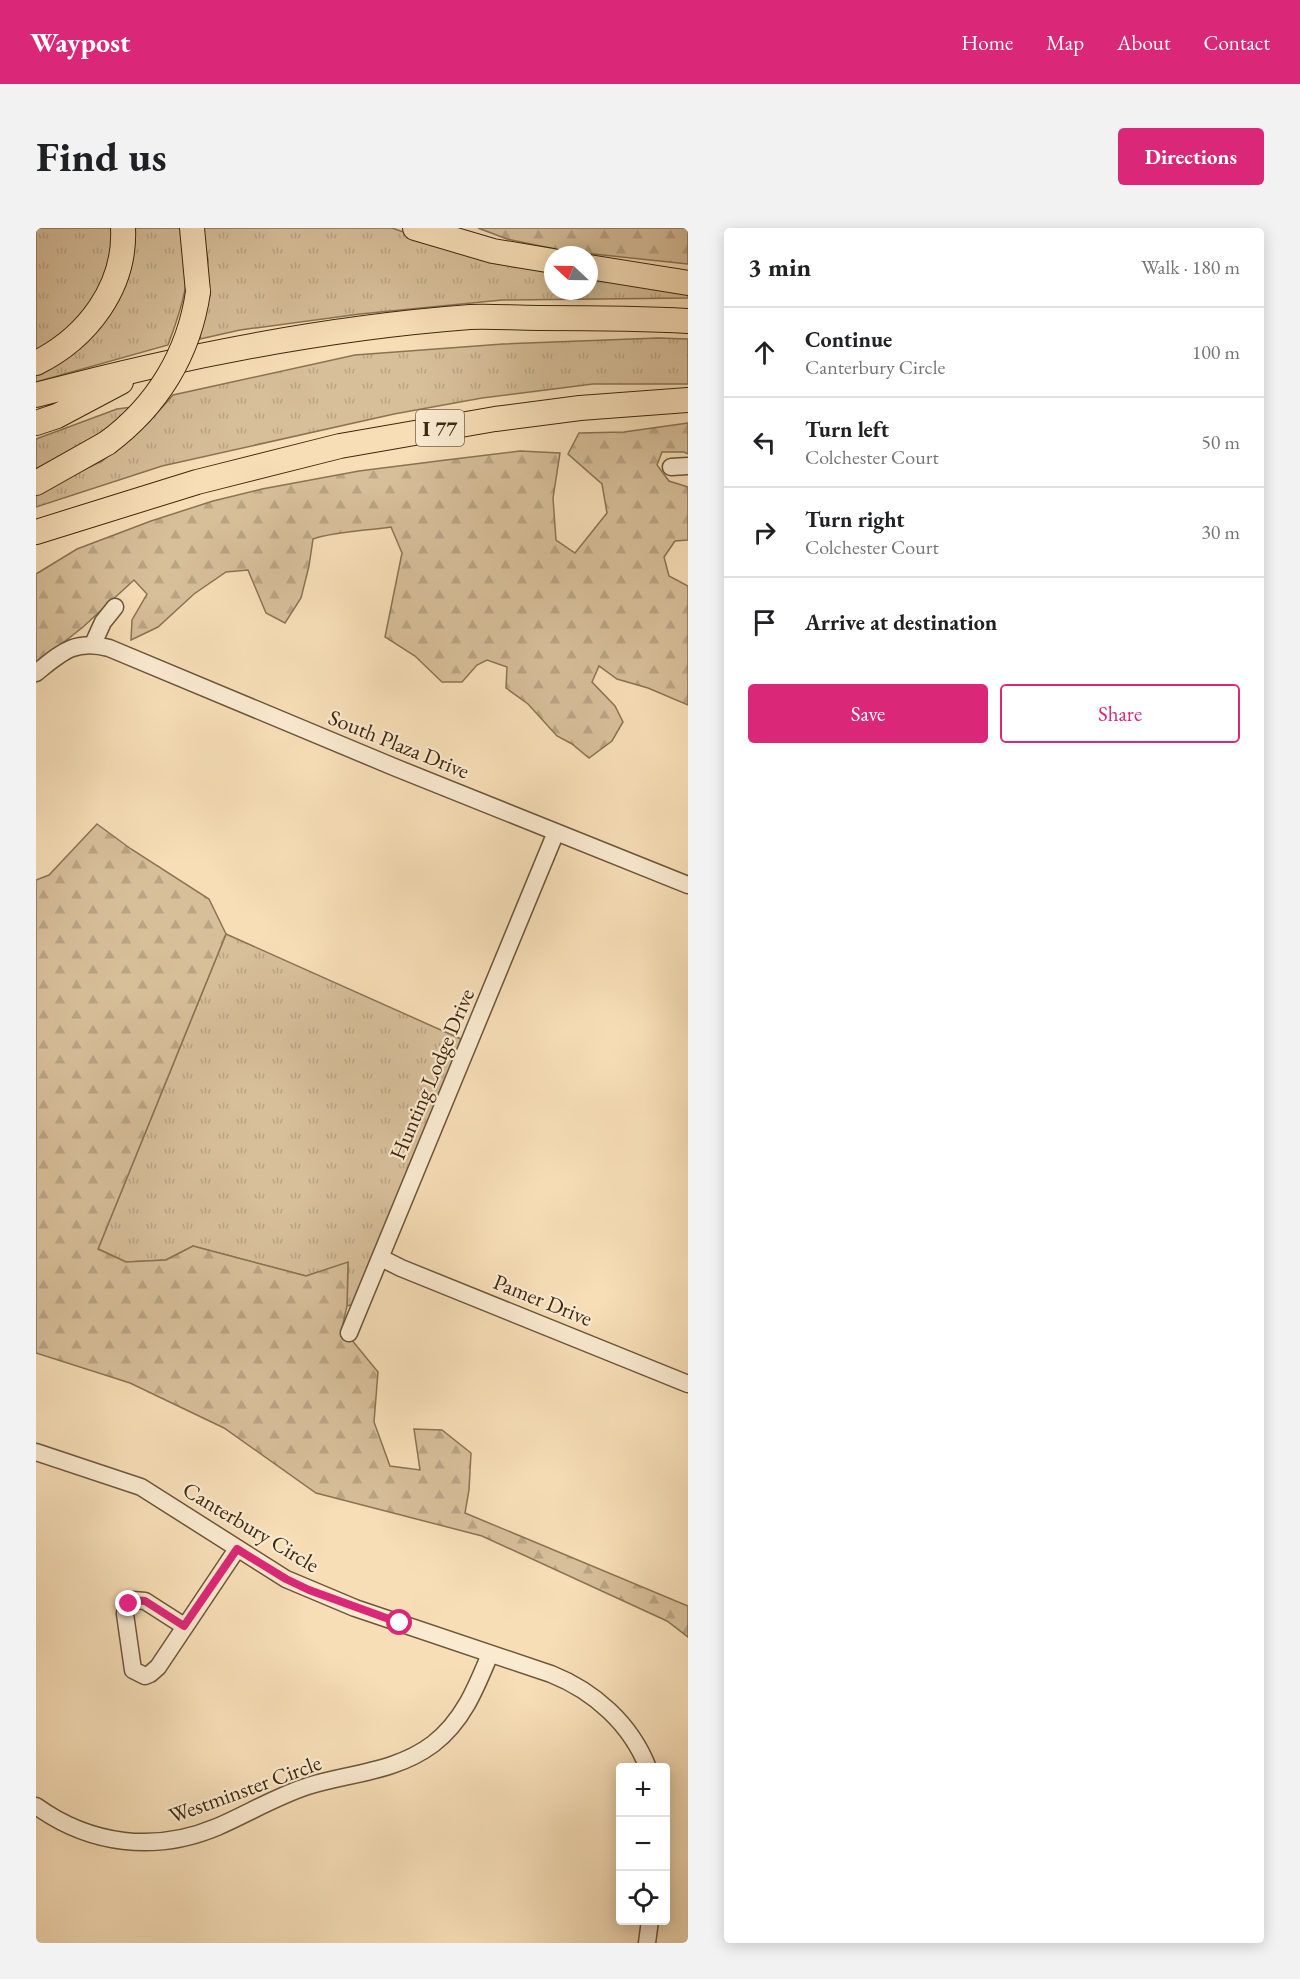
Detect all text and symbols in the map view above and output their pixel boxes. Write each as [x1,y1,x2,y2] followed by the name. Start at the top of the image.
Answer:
[30,24,131,60] text: Waypost
[961,29,1013,56] text: Home
[1046,29,1084,56] text: Map
[1117,29,1170,56] text: About
[1203,29,1270,56] text: Contact
[1118,128,1264,185] button: Directions
[36,129,167,184] text: Find us
[544,246,598,300] north arrow
[748,250,811,284] text: 3 min
[1141,254,1240,280] text: Walk · 180 m
[805,325,892,354] text: Continue
[748,336,781,369] icon: ahead
[1192,339,1240,365] text: 100 m
[805,354,945,380] text: Canterbury Circle
[416,410,464,446] road number: I 77
[805,415,889,444] text: Turn left
[748,426,781,459] icon: left
[1201,429,1240,455] text: 50 m
[805,444,939,470] text: Colchester Court
[805,505,904,534] text: Turn right
[748,516,781,549] icon: right
[1201,519,1240,545] text: 30 m
[805,534,939,560] text: Colchester Court
[748,606,781,639] icon: arrive
[805,608,997,637] text: Arrive at destination
[748,684,988,743] button: Save
[1000,684,1240,743] button: Share
[324,703,474,786] street label: South Plaza Drive
[383,984,481,1164] street label: Hunting Lodge Drive
[489,1267,597,1333] street label: Pamer Drive
[177,1475,325,1579] street label: Canterbury Circle
[115,1590,141,1616] route end
[386,1609,412,1635] route start
[165,1748,326,1830] street label: Westminster Circle
[616,1763,670,1925] map controls
[616,1763,670,1817] button: +
[616,1817,670,1871] button: −
[616,1871,670,1925] button: locate

